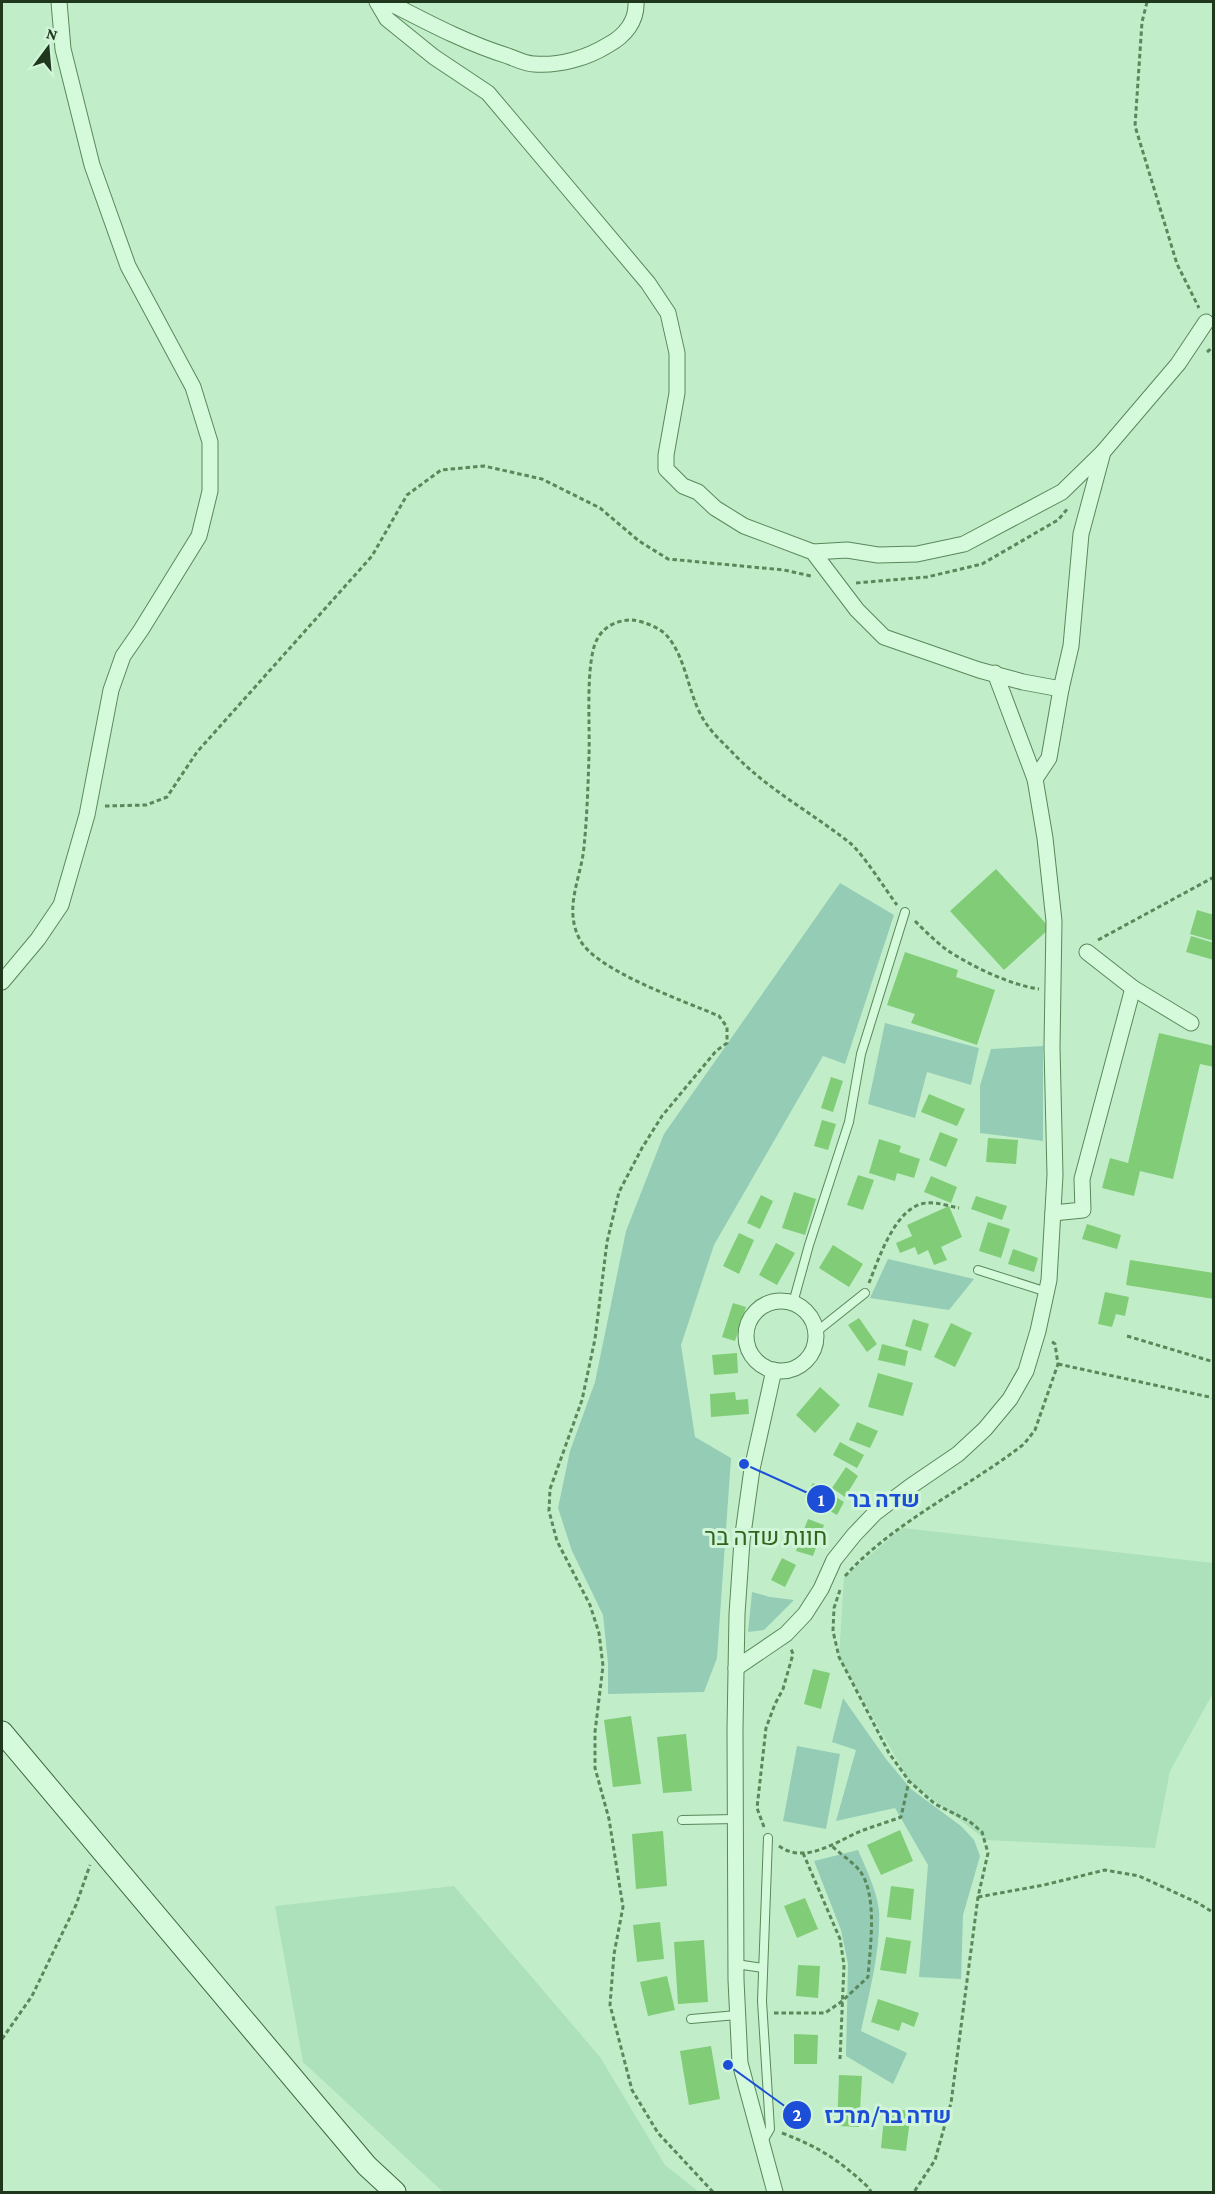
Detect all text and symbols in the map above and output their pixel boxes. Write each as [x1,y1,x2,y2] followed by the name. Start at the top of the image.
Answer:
[18,18,78,78] north arrow
[44,24,60,44] text: N
[806,1479,932,1519] callout: שדה בר
[848,1487,920,1512] text: שדה בר
[818,1490,825,1510] text: 1
[705,1523,827,1550] district label: חוות שדה בר
[782,2095,963,2135] callout: שדה בר/מרכז
[824,2103,952,2128] text: שדה בר/מרכז
[792,2105,802,2125] text: 2

